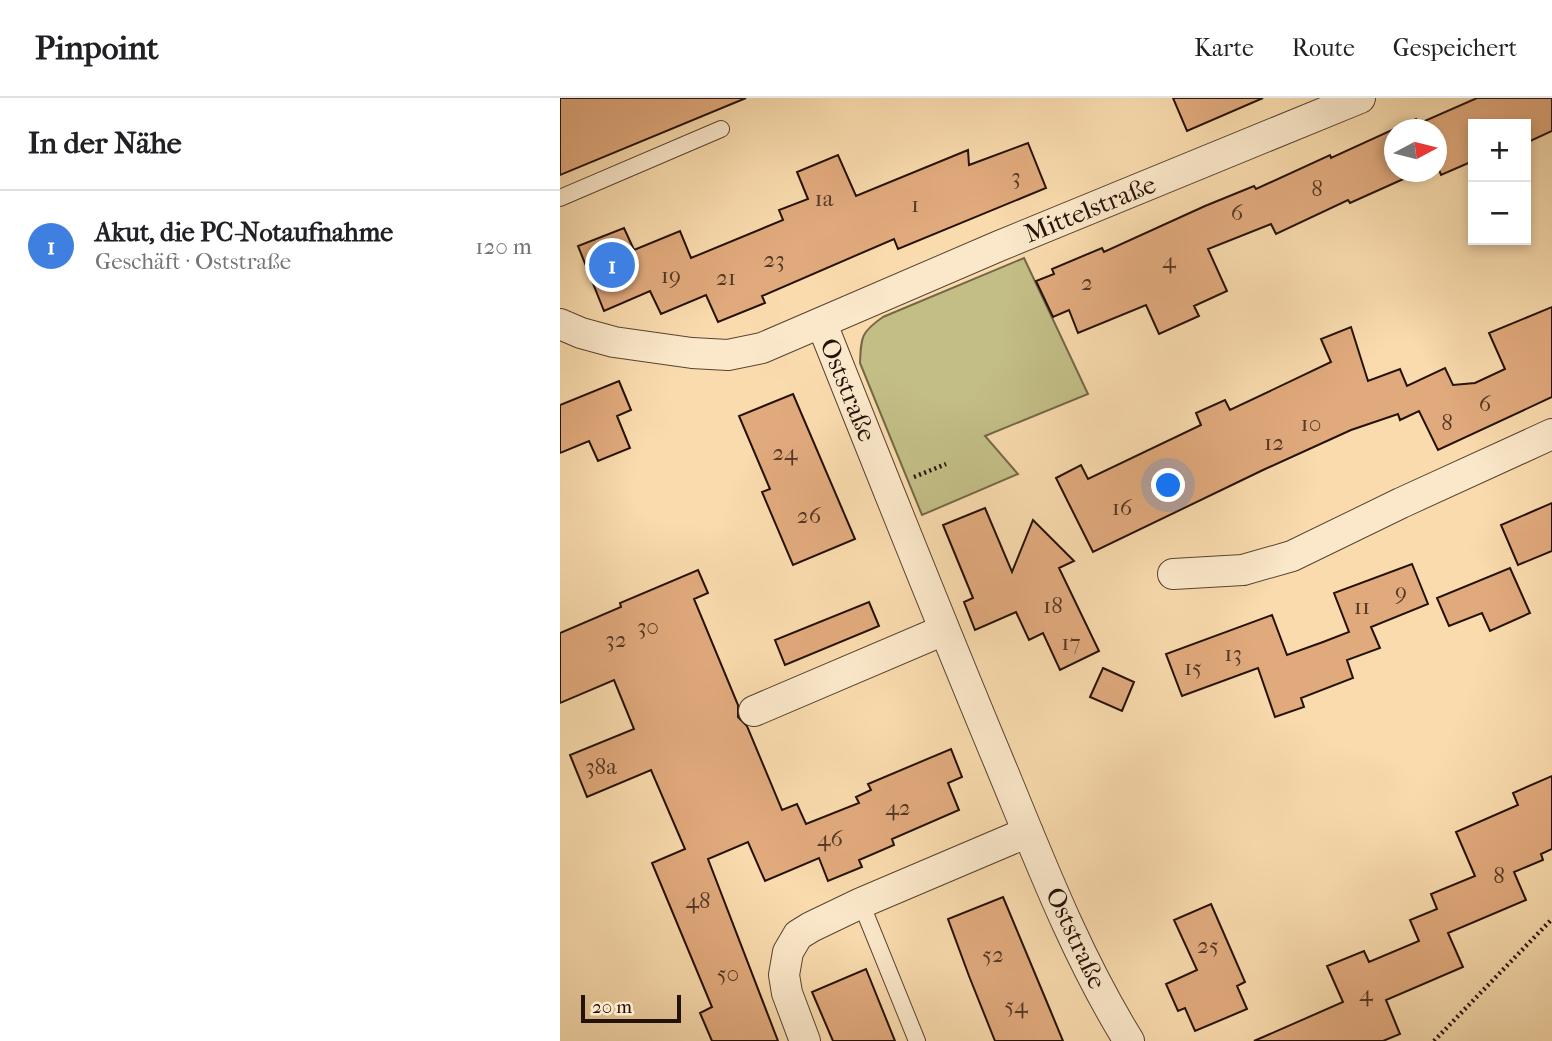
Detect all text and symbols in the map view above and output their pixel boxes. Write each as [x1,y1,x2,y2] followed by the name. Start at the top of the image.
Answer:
[35,29,159,68] text: Pinpoint
[1194,34,1254,62] text: Karte
[1292,34,1355,62] text: Route
[1393,34,1517,62] text: Gespeichert
[1384,119,1447,182] north arrow
[1468,119,1531,245] map controls
[1468,119,1531,182] button: +
[28,126,182,161] text: In der Nähe
[1011,163,1021,190] house number: 3
[1020,169,1160,249] street label: Mittelstraße
[1311,175,1323,202] house number: 8
[1468,182,1531,245] button: −
[815,185,834,212] house number: 1a
[911,191,919,218] house number: 1
[1231,199,1244,226] house number: 6
[95,217,393,248] text: Akut, die PC-Notaufnahme
[47,233,55,260] text: 1
[475,233,532,260] text: 120 m
[589,239,635,291] pin: 1
[763,246,785,273] house number: 23
[1162,247,1177,274] house number: 4
[95,248,291,275] text: Geschäft · Oststraße
[661,262,681,289] house number: 19
[716,264,736,291] house number: 21
[1081,269,1093,296] house number: 2
[813,334,883,446] street label: Oststraße
[1479,390,1492,417] house number: 6
[1441,409,1453,436] house number: 8
[1301,410,1321,437] house number: 10
[1264,429,1284,456] house number: 12
[772,439,799,466] house number: 24
[1151,468,1185,502] your location
[1112,494,1133,521] house number: 16
[797,502,822,529] house number: 26
[1395,578,1407,605] house number: 9
[1043,592,1063,619] house number: 18
[1354,593,1370,620] house number: 11
[637,613,659,640] house number: 30
[605,626,627,653] house number: 32
[1061,629,1081,656] house number: 17
[1224,640,1242,667] house number: 13
[1184,654,1202,681] house number: 15
[585,753,617,780] house number: 38a
[885,794,911,821] house number: 42
[817,825,844,852] house number: 46
[1493,862,1505,889] house number: 8
[1039,882,1113,994] street label: Oststraße
[685,887,711,914] house number: 48
[1197,932,1219,959] house number: 25
[982,941,1004,968] house number: 52
[717,960,739,987] house number: 50
[1359,980,1374,1007] house number: 4
[581,992,681,1024] scale bar
[1004,992,1029,1019] house number: 54
[592,996,632,1018] text: 20 m

